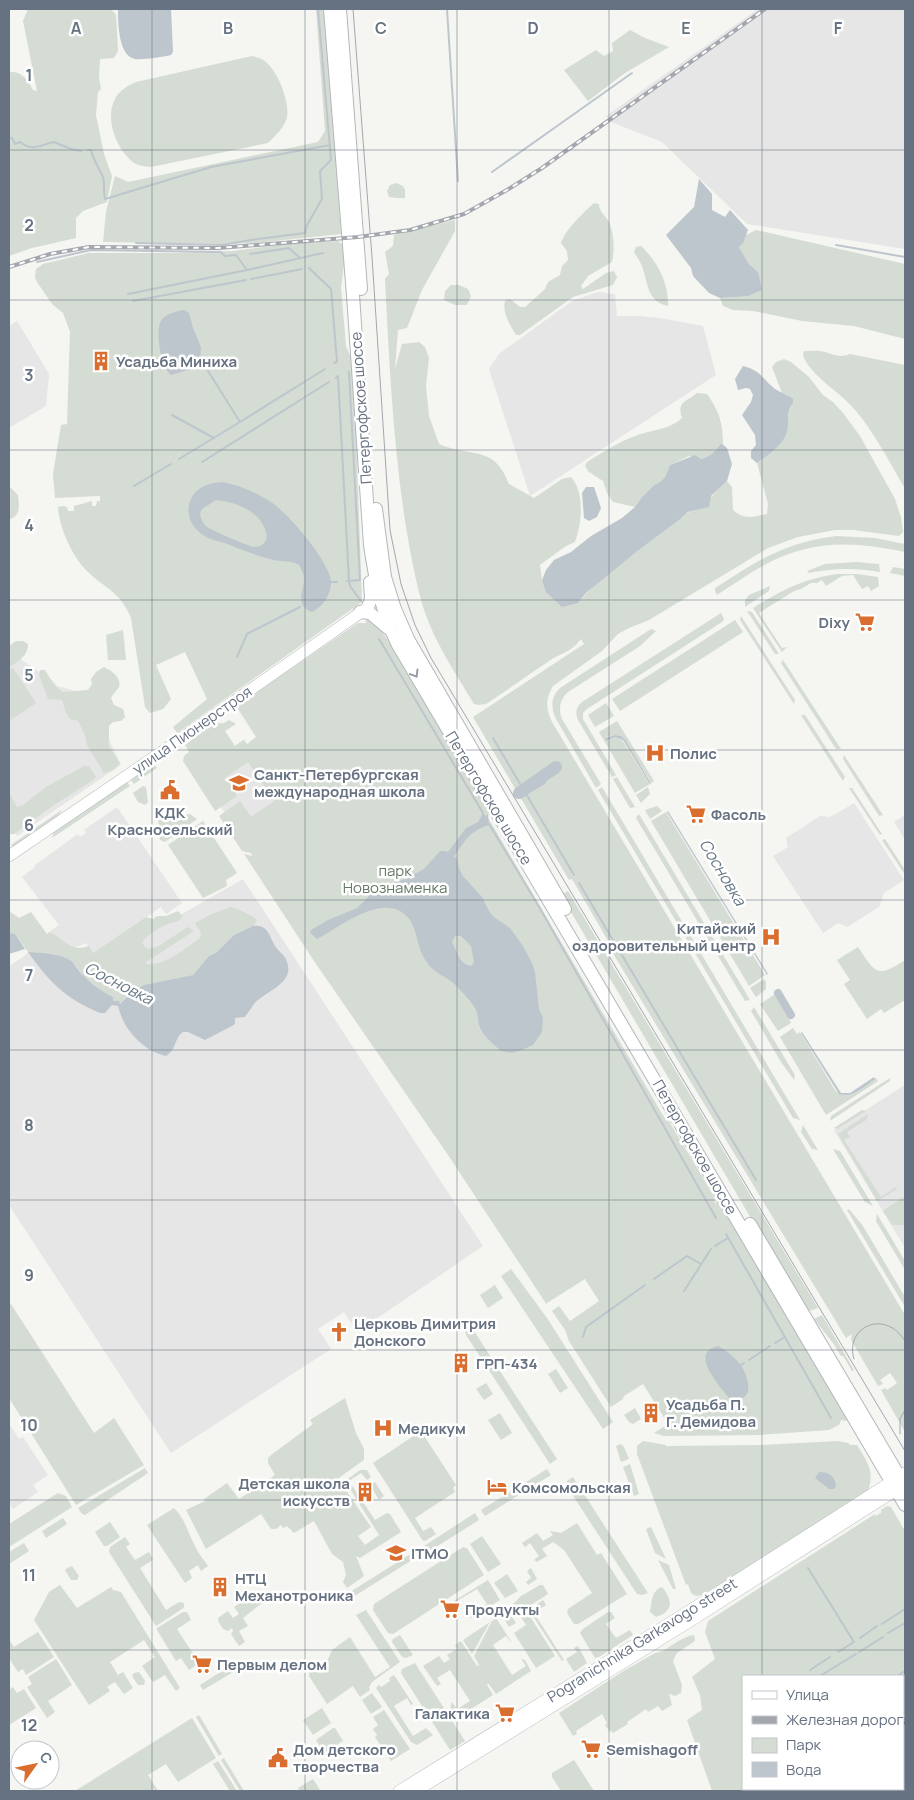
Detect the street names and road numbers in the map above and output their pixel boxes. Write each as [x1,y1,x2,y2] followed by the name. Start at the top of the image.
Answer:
[345,331,377,485] street label: Петергофское шоссе
[128,681,256,779] street label: улица Пионерстроя
[441,727,537,869] street label: Петергофское шоссе
[648,1076,742,1218] street label: Петергофское шоссе
[543,1573,741,1707] street label: Pogranichnika Garkavogo street

